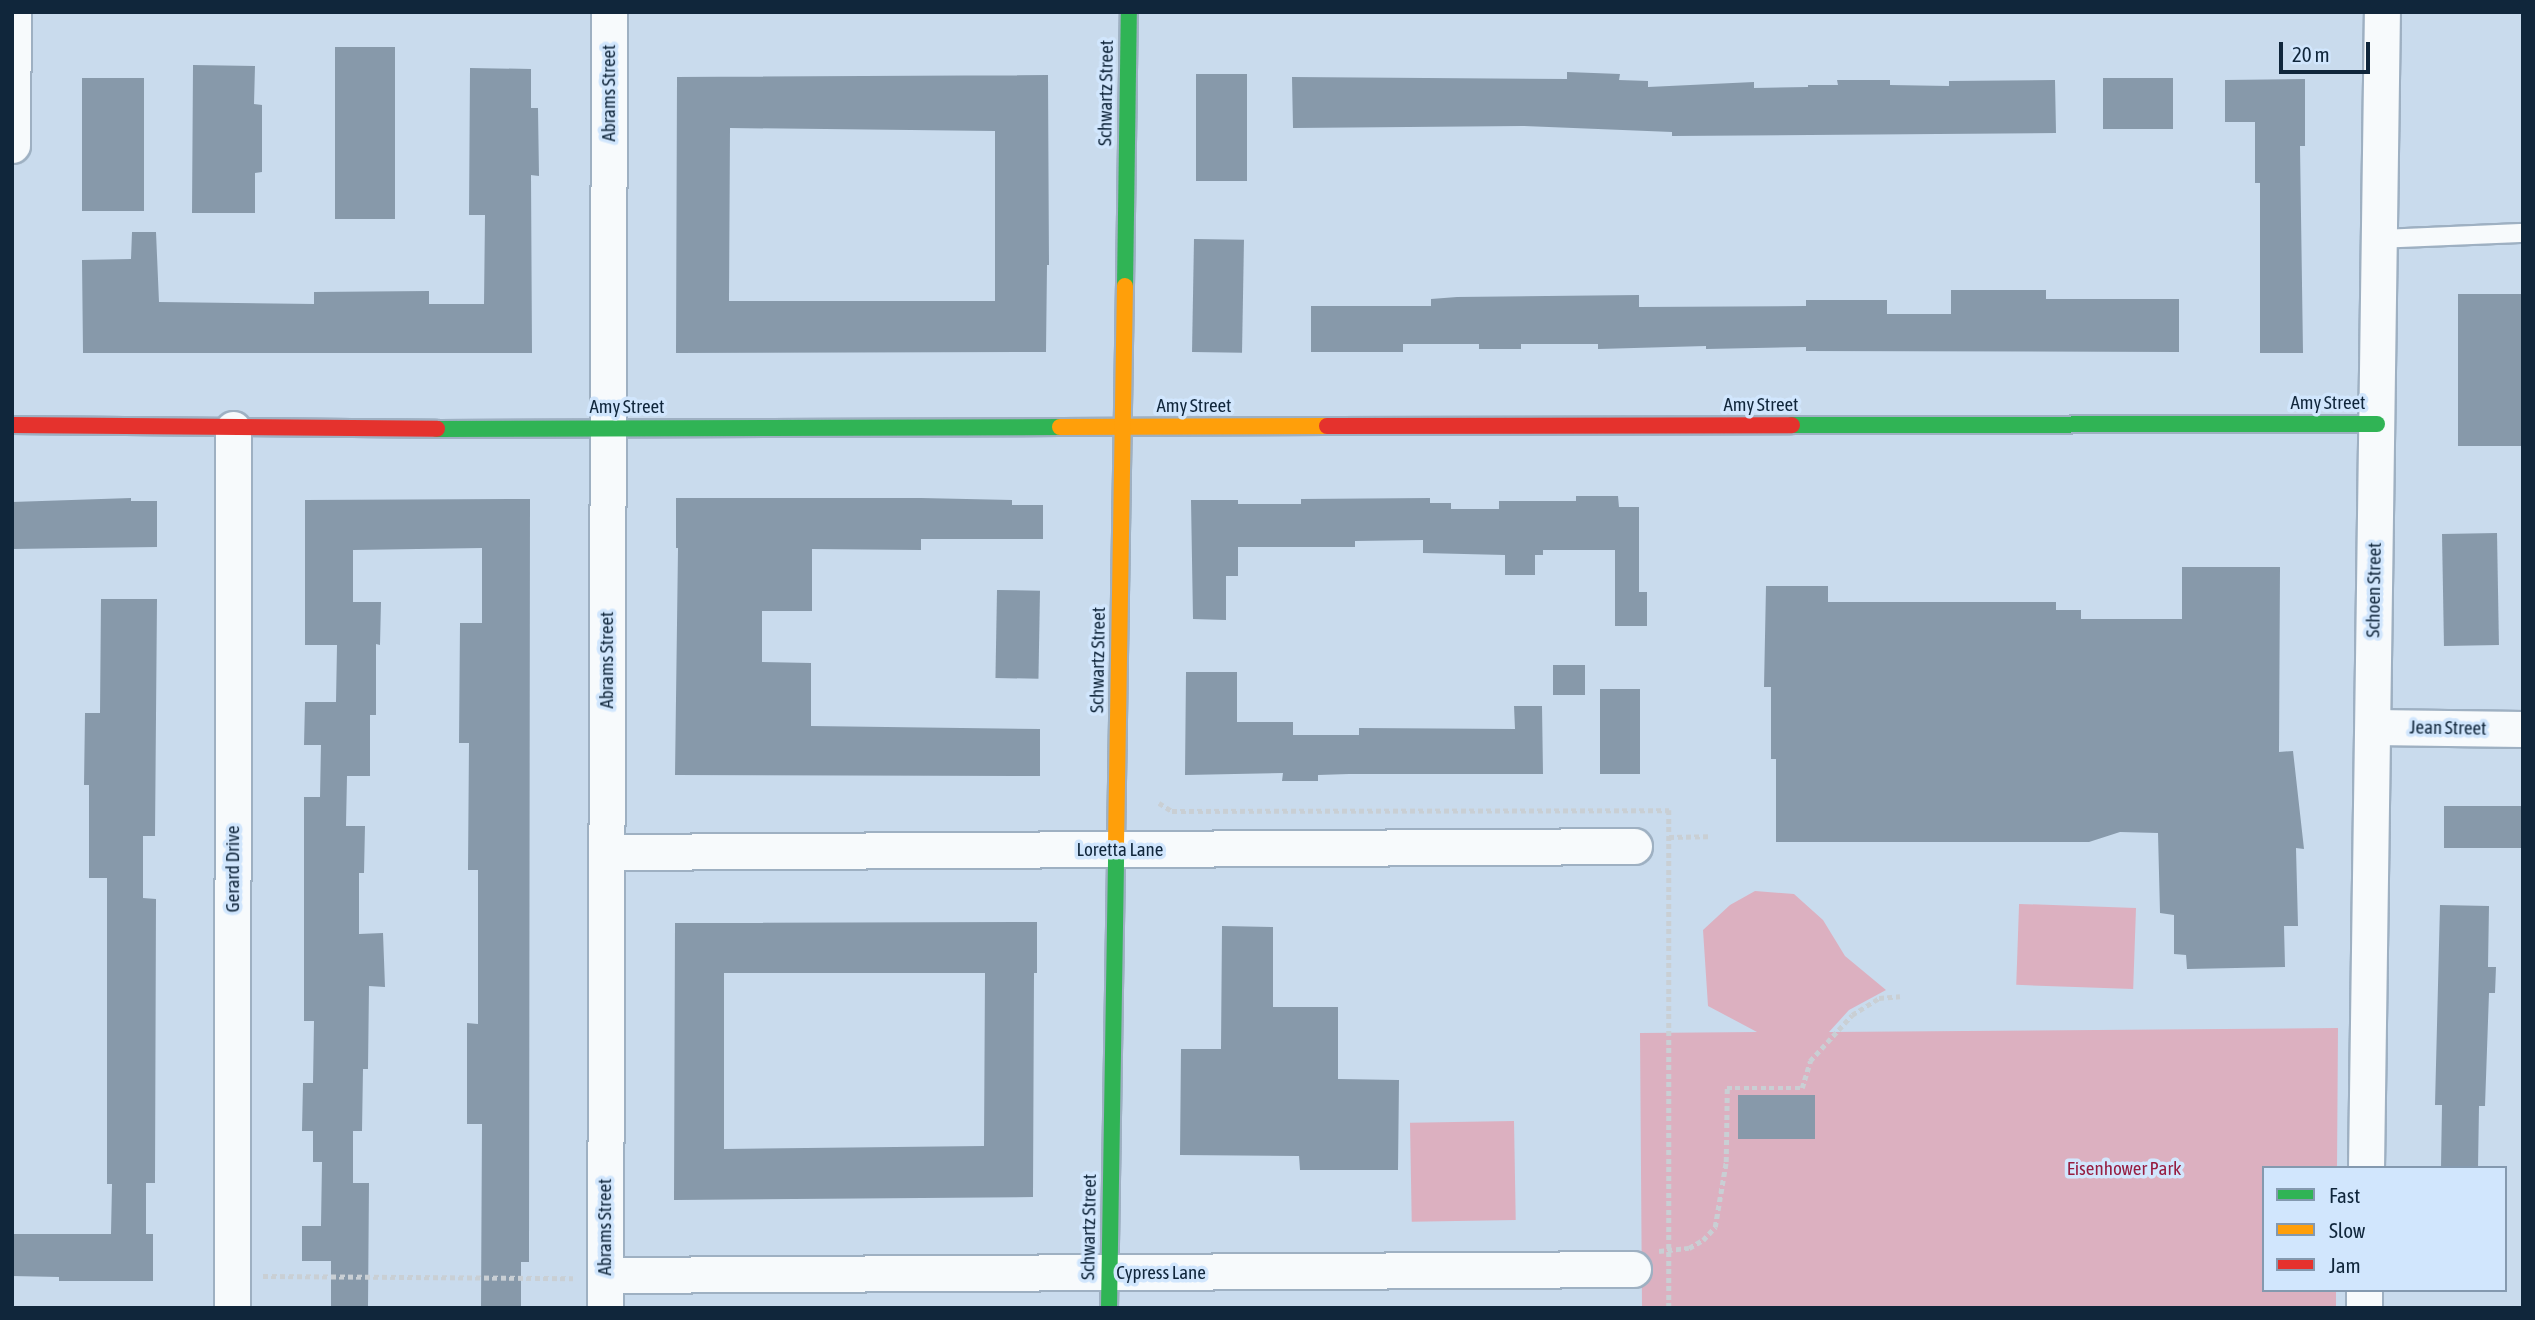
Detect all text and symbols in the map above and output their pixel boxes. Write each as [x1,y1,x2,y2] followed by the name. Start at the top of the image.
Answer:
[2283,28,2374,72] scale bar
[1094,40,1118,146] street label: Schwartz Street
[2292,42,2330,66] text: 20 m
[598,44,620,142] street label: Abrams Street
[2290,392,2366,414] street label: Amy Street
[1723,394,1799,416] street label: Amy Street
[1156,395,1232,417] street label: Amy Street
[589,396,665,418] street label: Amy Street
[2362,542,2386,638] street label: Schoen Street
[1086,607,1110,713] street label: Schwartz Street
[596,611,618,709] street label: Abrams Street
[2409,716,2487,740] street label: Jean Street
[222,826,244,912] street label: Gerard Drive
[1077,839,1163,861] street label: Loretta Lane
[2067,1158,2181,1180] park label: Eisenhower Park
[2262,1166,2507,1292] legend
[1077,1174,1101,1280] street label: Schwartz Street
[594,1178,616,1276] street label: Abrams Street
[2329,1183,2360,1207] text: Fast
[2329,1218,2365,1242] text: Slow
[2329,1253,2361,1277] text: Jam
[1116,1262,1206,1284] street label: Cypress Lane

